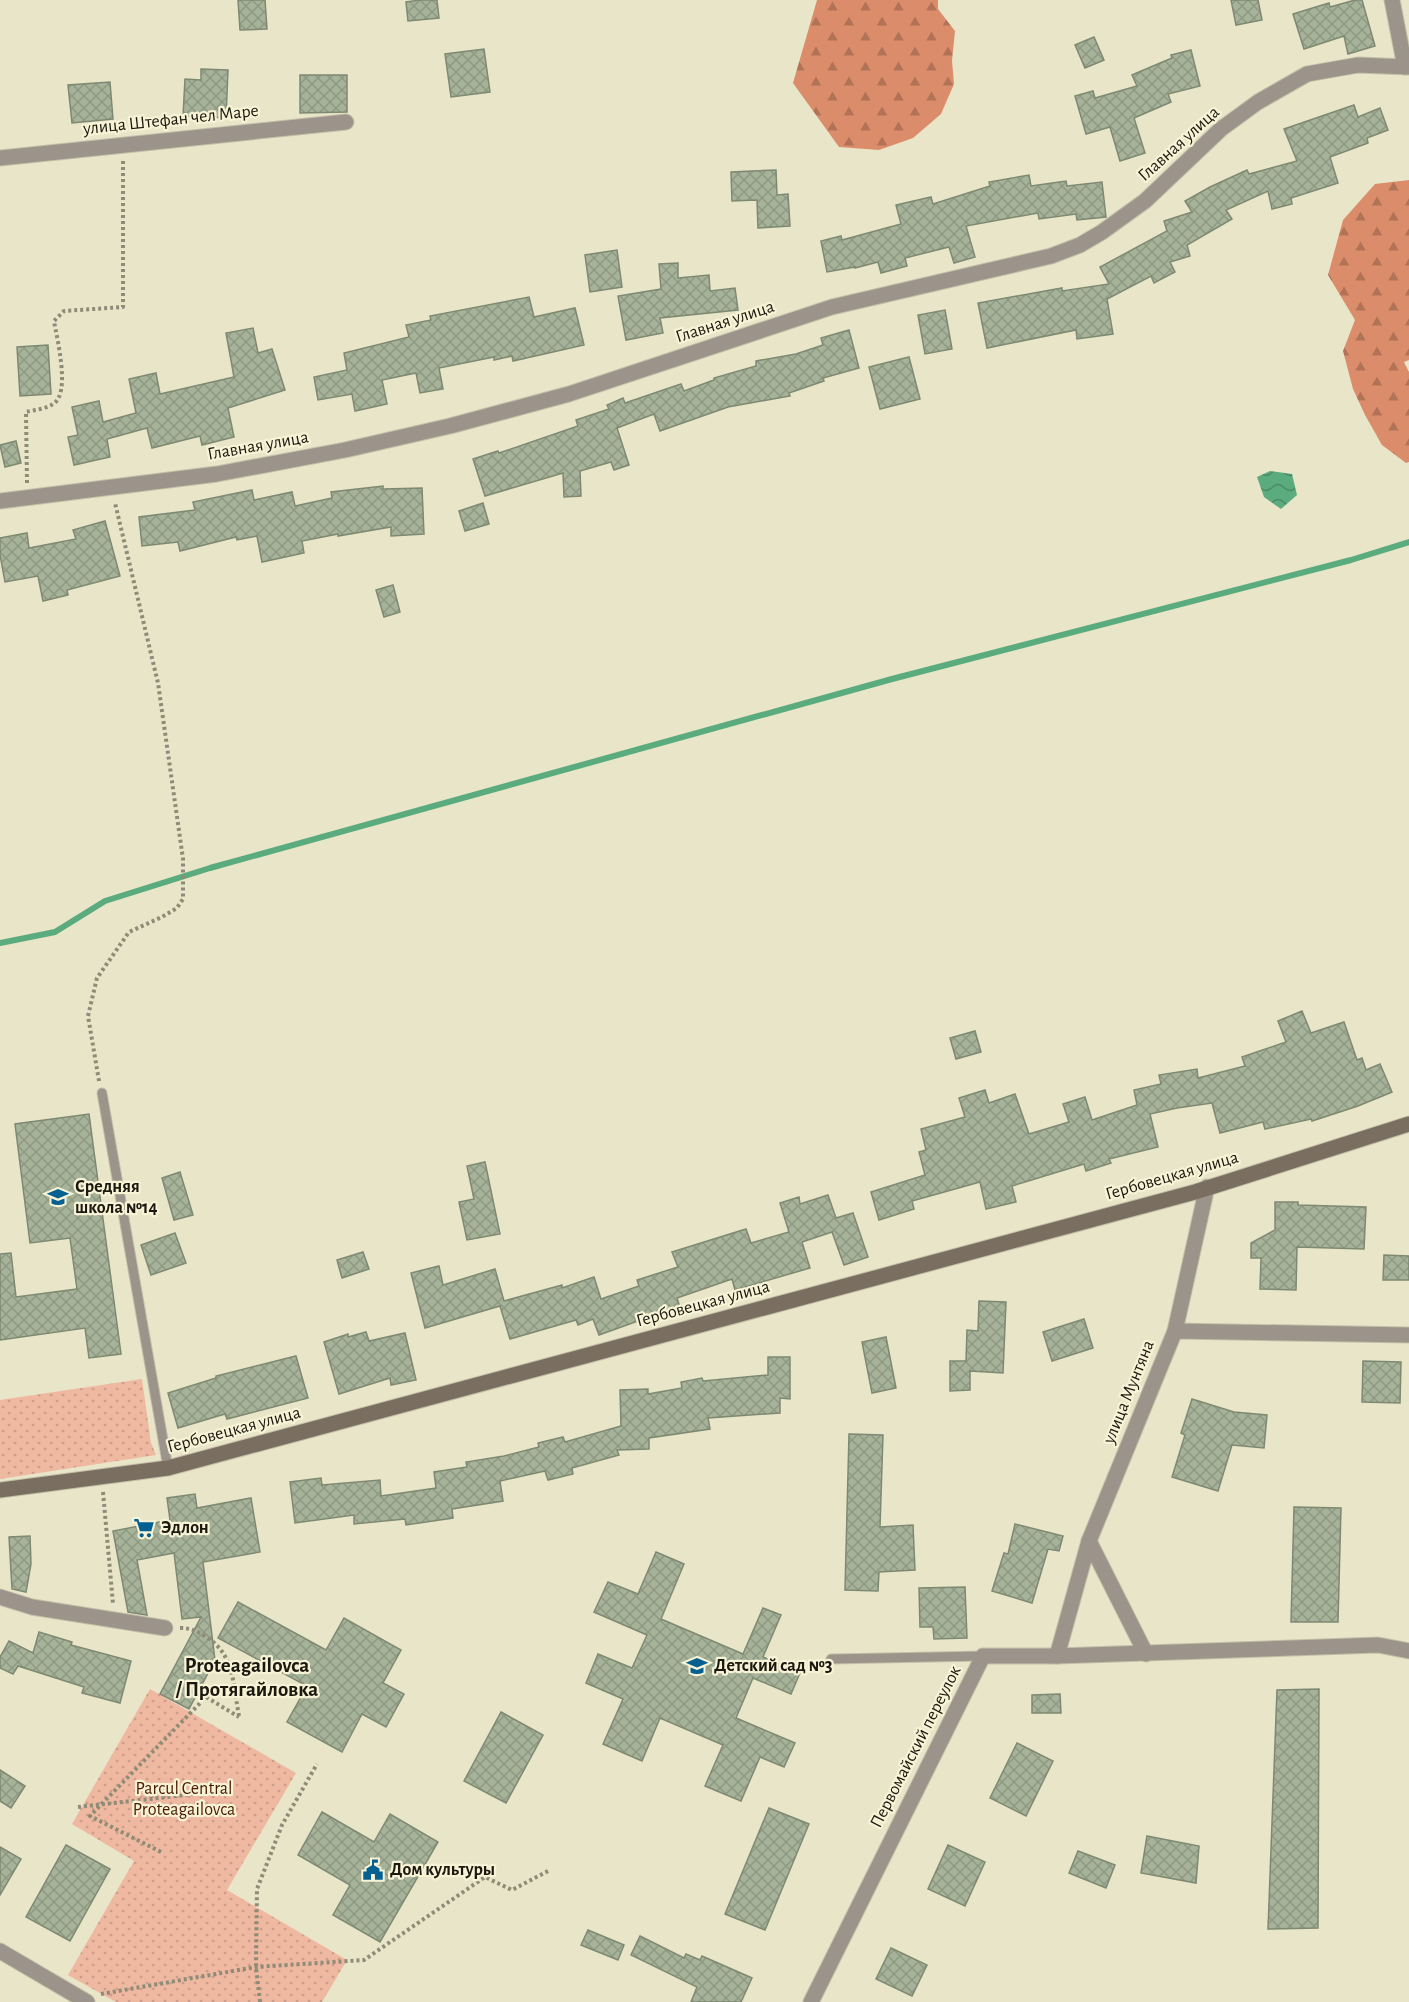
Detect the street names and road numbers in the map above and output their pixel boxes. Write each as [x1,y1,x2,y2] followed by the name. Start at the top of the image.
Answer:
[81,102,260,138] street label: улица Штефан чел Маре
[1135,103,1223,185] street label: Главная улица
[674,298,776,346] street label: Главная улица
[206,428,310,464] street label: Главная улица
[1103,1147,1240,1204] street label: Гербовецкая улица
[634,1277,772,1330] street label: Гербовецкая улица
[1100,1338,1158,1447] street label: улица Мунтяна
[165,1403,303,1456] street label: Гербовецкая улица
[867,1662,965,1831] street label: Первомайский переулок

